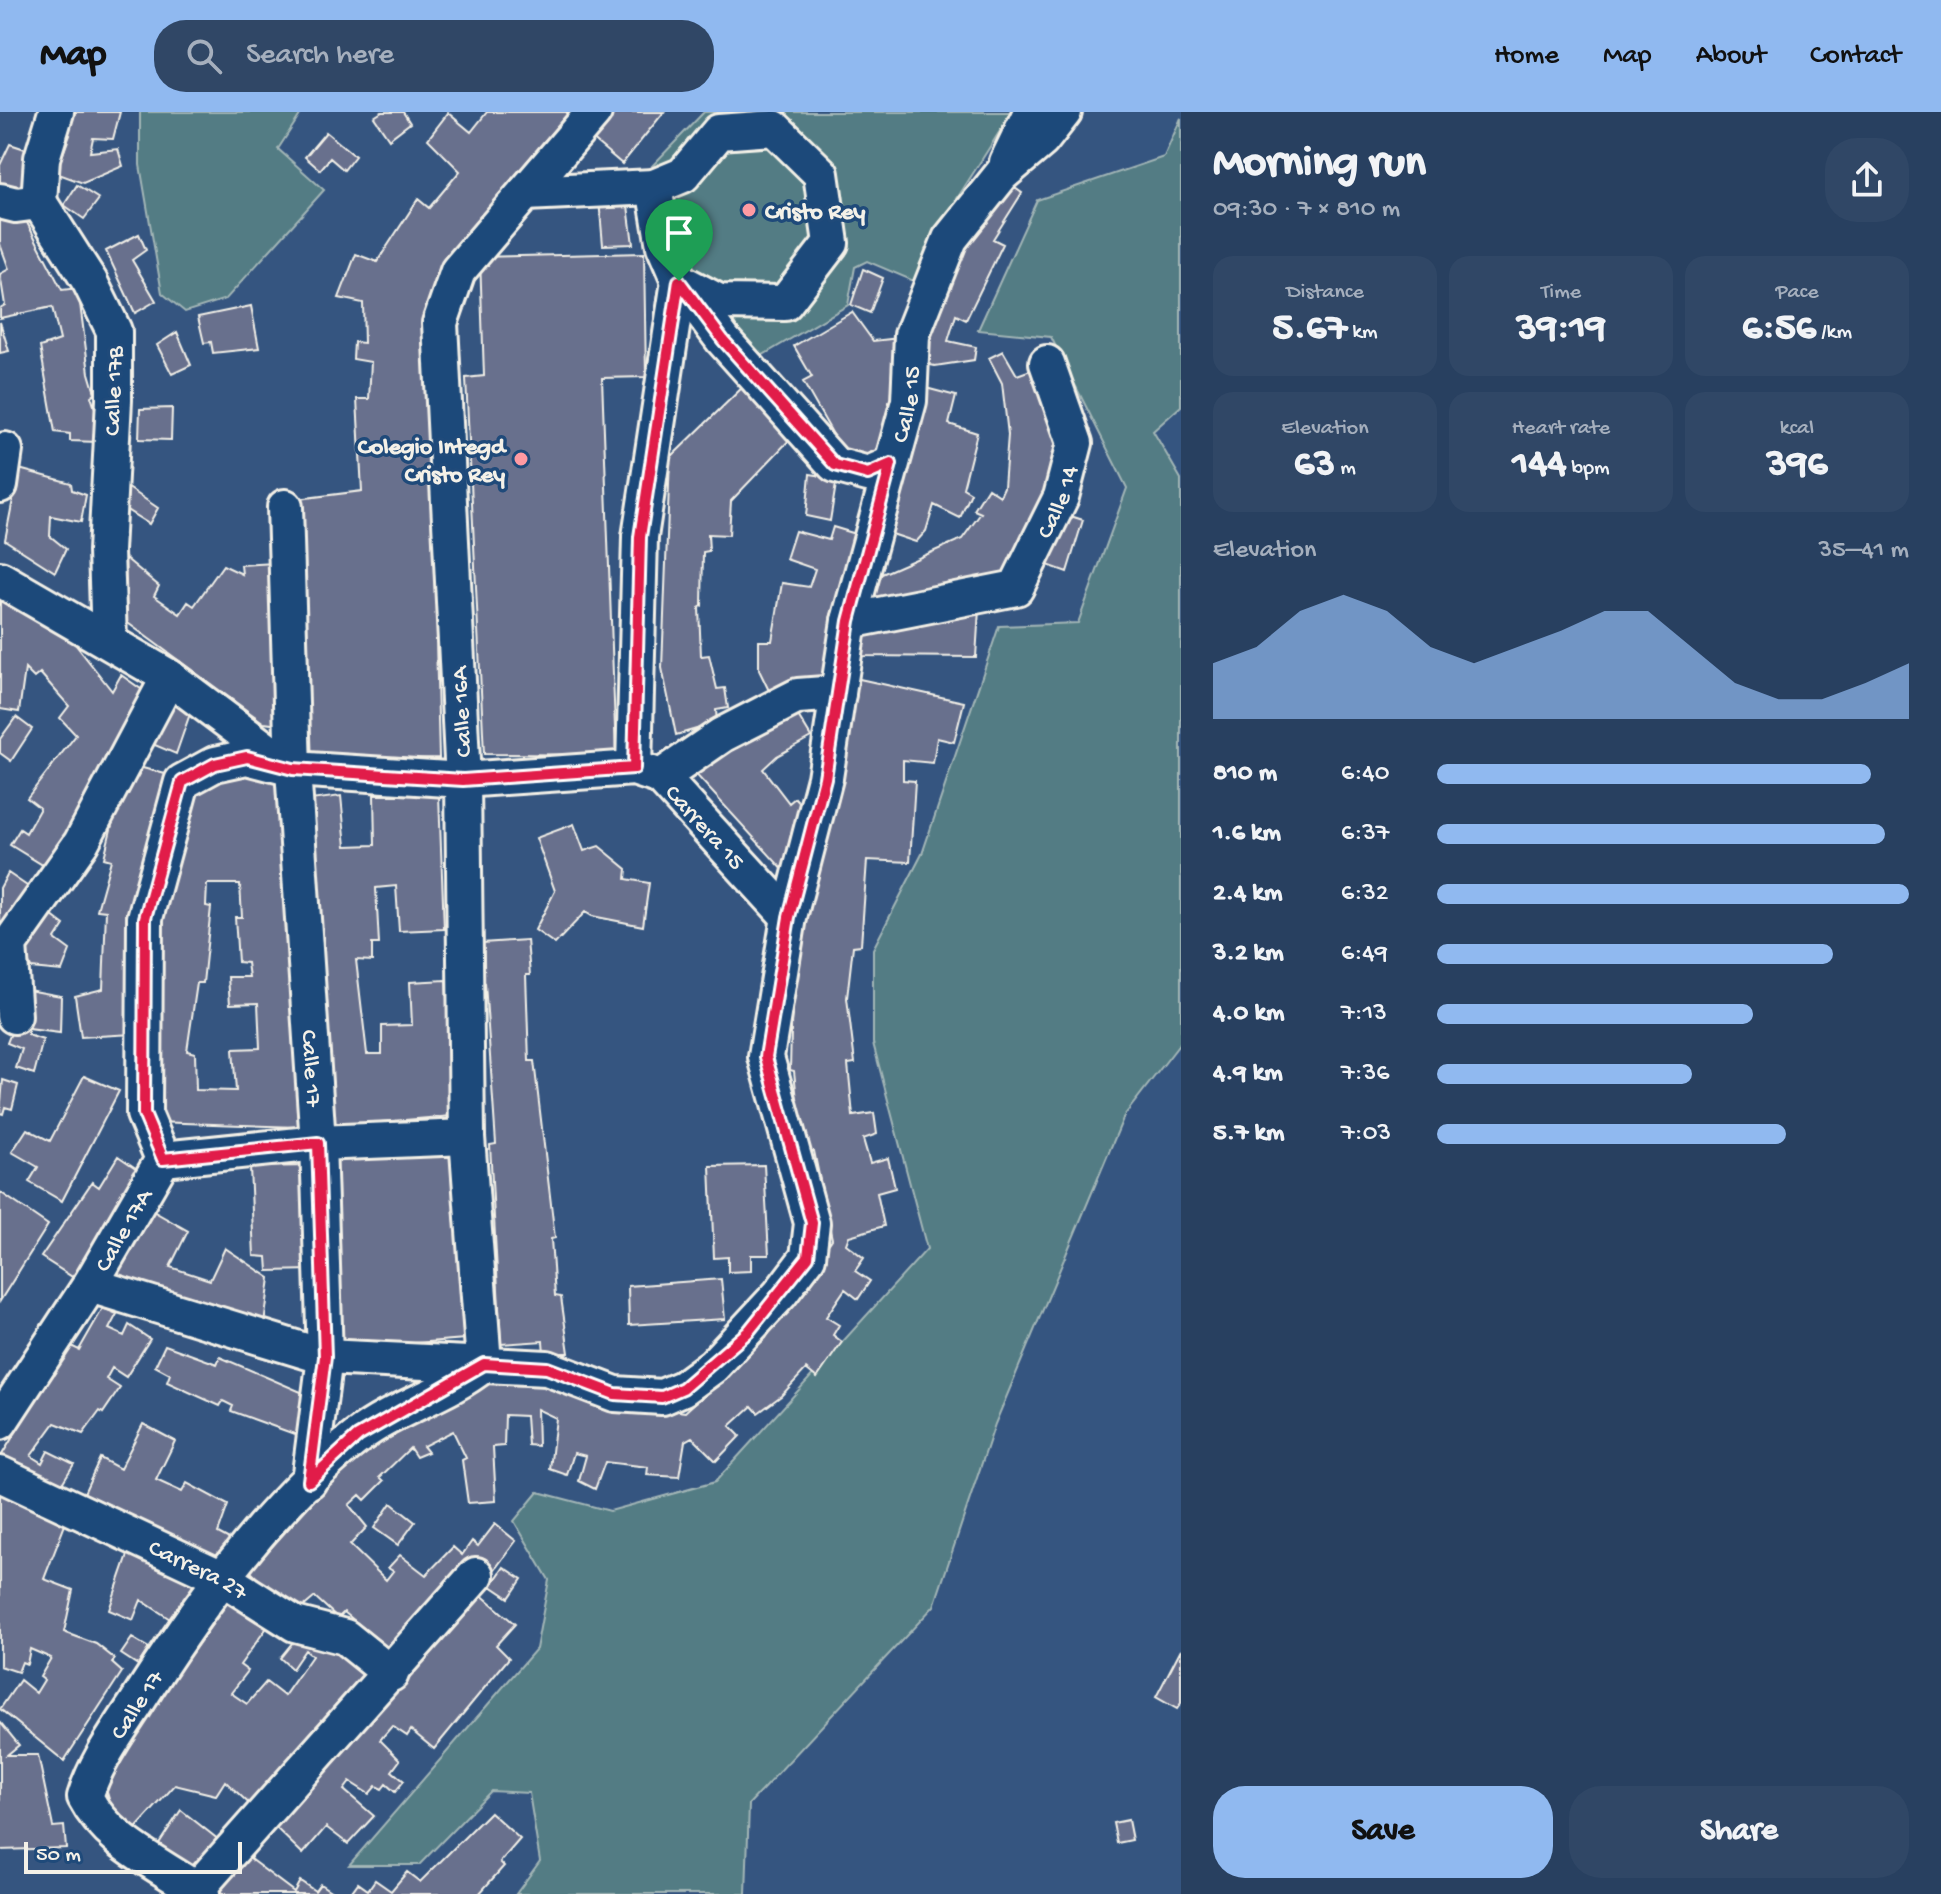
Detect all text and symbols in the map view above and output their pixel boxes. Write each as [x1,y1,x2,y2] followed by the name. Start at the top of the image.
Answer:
[154,20,714,92] search box
[40,34,106,78] text: Map
[182,34,226,78] icon: search
[246,39,394,74] text: Search here
[1494,40,1559,73] text: Home
[1603,40,1652,73] text: Map
[1696,40,1766,73] text: About
[1810,40,1901,73] text: Contact
[1825,138,1909,222] button: share
[1213,139,1426,191] text: Morning run
[1213,195,1400,226] text: 09:30 · 7 × 810 m
[645,199,713,281] pin
[765,199,865,228] place label: Cristo Rey
[740,201,758,219] marker: Cristo Rey
[657,211,701,255] icon: arrive
[1286,280,1364,306] text: Distance
[1541,280,1581,306] text: Time
[1775,280,1819,306] text: Pace
[1272,306,1347,353] text: 5.67
[1516,306,1606,353] text: 39:19
[1742,306,1816,353] text: 6:56
[1347,320,1378,346] text: km
[1816,320,1852,346] text: /km
[99,345,132,436] street label: Calle 17B
[887,365,929,446] street label: Calle 15
[1281,416,1369,442] text: Elevation
[1512,416,1610,442] text: Heart rate
[1780,416,1814,442] text: kcal
[358,434,508,491] place label: Colegio Integd Cristo Rey
[1294,442,1335,489] text: 63
[1512,442,1566,489] text: 144
[1766,442,1828,489] text: 396
[512,450,530,468] marker: Colegio Integd Cristo Rey
[1335,456,1356,482] text: m
[1566,456,1610,482] text: bpm
[1032,462,1087,544] street label: Calle 14
[1213,536,1316,567] text: Elevation
[1818,536,1909,567] text: 35–41 m
[447,664,480,758] street label: Calle 16A
[1213,759,1277,790] text: 810 m
[1341,759,1389,790] text: 6:40
[657,780,750,877] street label: Carrera 15
[1213,819,1281,850] text: 1.6 km
[1341,819,1389,850] text: 6:37
[1213,879,1282,910] text: 2.4 km
[1341,879,1389,910] text: 6:32
[1213,939,1284,970] text: 3.2 km
[1341,939,1388,970] text: 6:49
[1213,999,1284,1030] text: 4.0 km
[1341,999,1387,1030] text: 7:13
[292,1029,327,1108] street label: Calle 17
[1213,1059,1283,1090] text: 4.9 km
[1341,1059,1389,1090] text: 7:36
[1213,1119,1285,1150] text: 5.7 km
[1341,1119,1391,1150] text: 7:03
[90,1183,162,1278] street label: Calle 17A
[143,1535,253,1609] street label: Carrera 27
[105,1665,172,1746] street label: Calle 17
[1213,1786,1553,1878] button: Save
[1569,1786,1909,1878] button: Share
[24,1838,242,1874] scale bar
[36,1843,81,1869] text: 50 m

